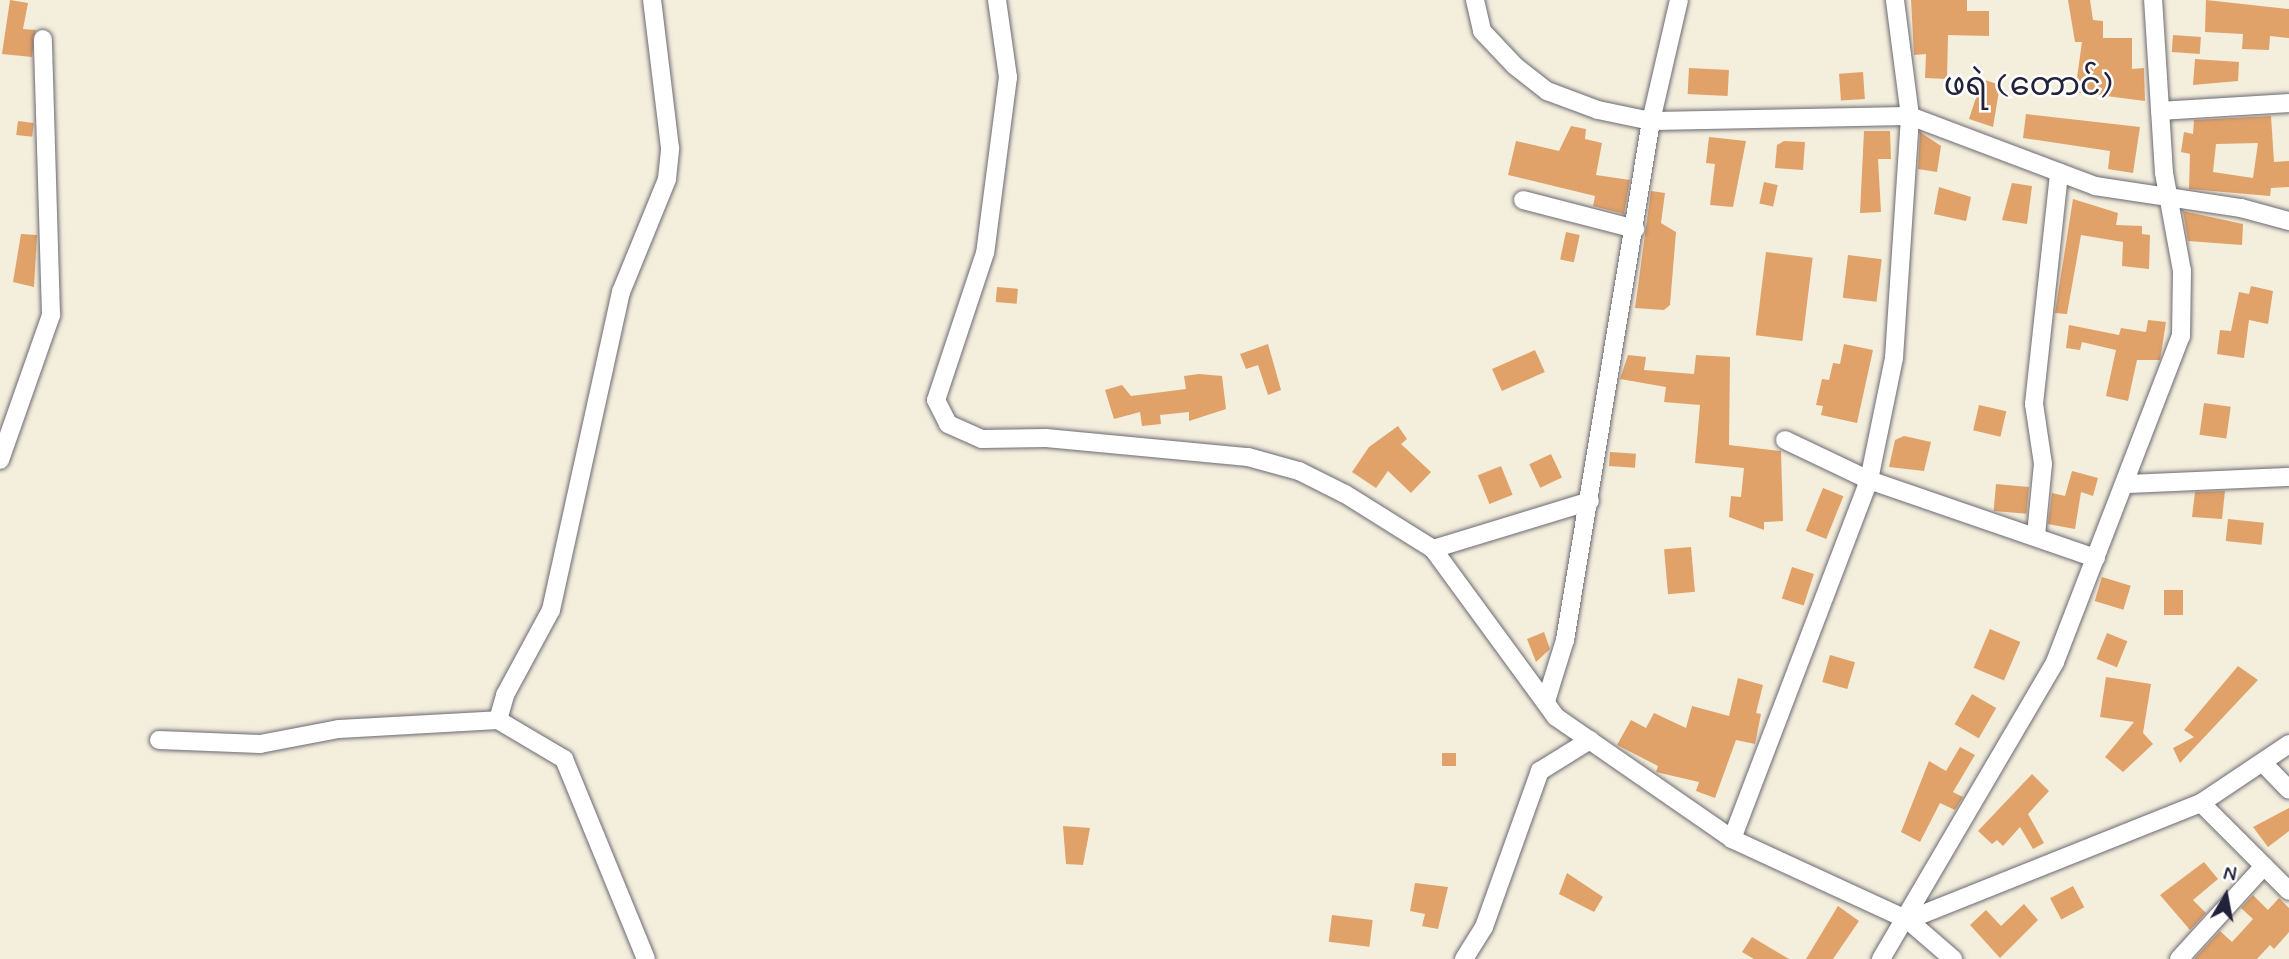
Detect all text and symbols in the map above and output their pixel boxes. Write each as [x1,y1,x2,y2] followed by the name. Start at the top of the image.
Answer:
[1944,67,2112,105] district label: ဖရဲ (တောင်)
[2191,861,2261,931] north arrow
[2221,861,2238,888] text: N

